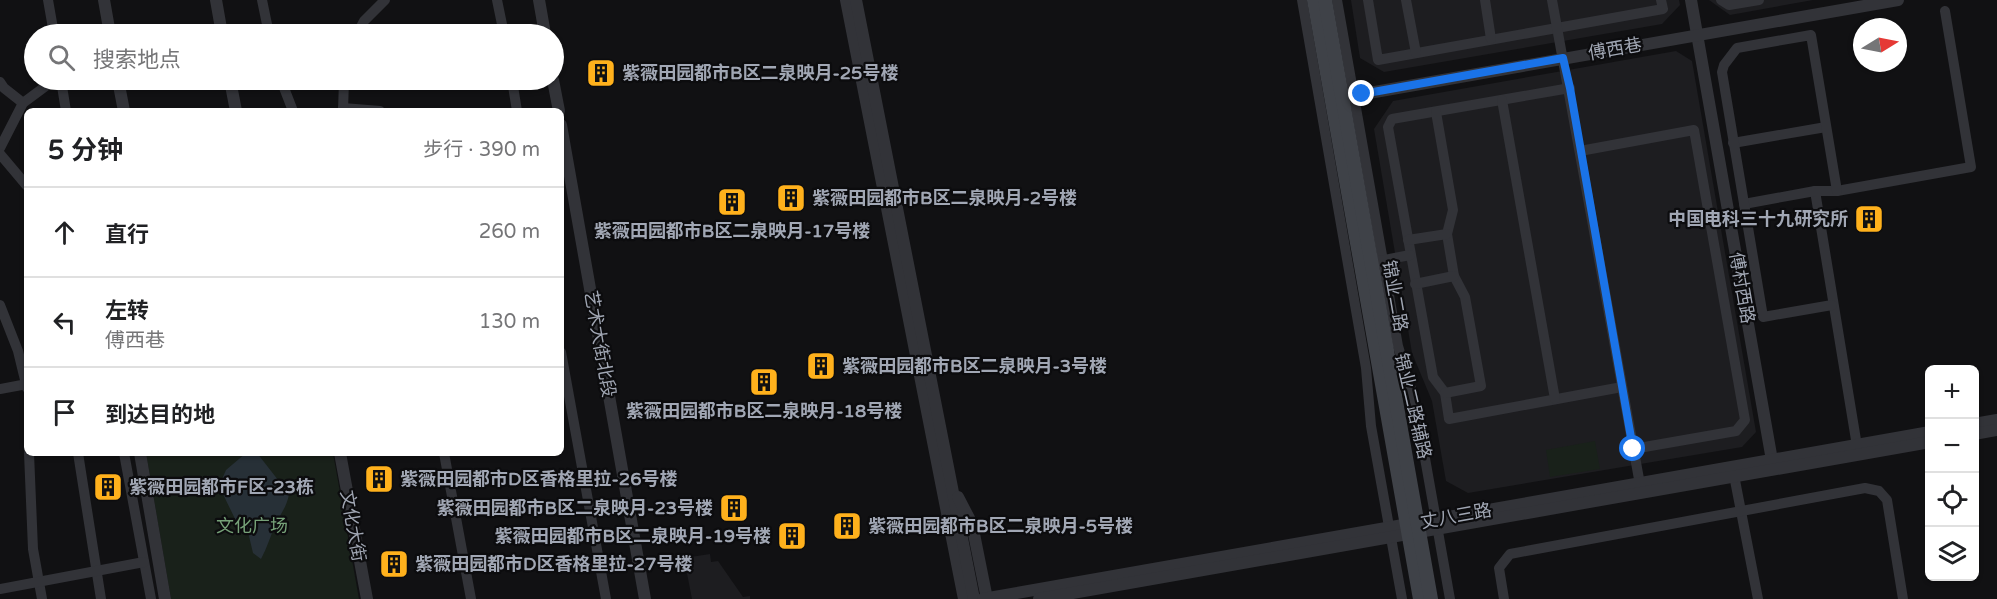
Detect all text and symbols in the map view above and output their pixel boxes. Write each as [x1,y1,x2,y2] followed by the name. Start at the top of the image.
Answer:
[1853,18,1907,72] north arrow
[24,24,564,90] search box
[1587,33,1643,65] street label: 傅西巷
[45,41,78,74] icon: search
[93,47,181,73] text: 搜索地点
[585,57,617,89] building icon: 紫薇田园都市B区二泉映月-25号楼
[622,62,898,84] place label: 紫薇田园都市B区二泉映月-25号楼
[1348,80,1374,106] route end
[48,135,123,166] text: 5 分钟
[423,138,540,162] text: 步行 · 390 m
[775,182,807,214] building icon: 紫薇田园都市B区二泉映月-2号楼
[716,186,748,218] building icon: 紫薇田园都市B区二泉映月-17号楼
[812,187,1077,209] place label: 紫薇田园都市B区二泉映月-2号楼
[1853,203,1885,235] building icon: 中国电科三十九研究所
[1668,208,1848,230] place label: 中国电科三十九研究所
[48,216,81,249] icon: ahead
[479,220,540,244] text: 260 m
[594,220,870,242] place label: 紫薇田园都市B区二泉映月-17号楼
[105,222,149,248] text: 直行
[1725,251,1759,325] street label: 傅村西路
[1378,259,1412,333] street label: 锦业二路
[580,289,620,399] street label: 艺术大街北段
[105,298,149,324] text: 左转
[48,306,81,339] icon: left
[479,310,540,334] text: 130 m
[105,329,165,353] text: 傅西巷
[805,350,837,382] building icon: 紫薇田园都市B区二泉映月-3号楼
[1390,351,1436,461] street label: 锦业二路辅路
[842,355,1107,377] place label: 紫薇田园都市B区二泉映月-3号楼
[1925,365,1979,581] map controls
[1925,365,1979,419] button: +
[748,366,780,398] building icon: 紫薇田园都市B区二泉映月-18号楼
[48,396,81,429] icon: arrive
[626,400,902,422] place label: 紫薇田园都市B区二泉映月-18号楼
[105,402,215,428] text: 到达目的地
[1925,419,1979,473] button: −
[1619,435,1645,461] route start
[363,463,395,495] building icon: 紫薇田园都市D区香格里拉-26号楼
[400,468,677,490] place label: 紫薇田园都市D区香格里拉-26号楼
[92,471,124,503] building icon: 紫薇田园都市F区-23栋
[1925,473,1979,527] button: locate
[129,476,314,498] place label: 紫薇田园都市F区-23栋
[336,489,370,563] street label: 文化大街
[718,492,750,524] building icon: 紫薇田园都市B区二泉映月-23号楼
[437,497,713,519] place label: 紫薇田园都市B区二泉映月-23号楼
[1419,499,1493,533] street label: 丈八三路
[831,510,863,542] building icon: 紫薇田园都市B区二泉映月-5号楼
[216,515,288,537] park label: 文化广场
[868,515,1133,537] place label: 紫薇田园都市B区二泉映月-5号楼
[776,520,808,552] building icon: 紫薇田园都市B区二泉映月-19号楼
[495,525,771,547] place label: 紫薇田园都市B区二泉映月-19号楼
[1925,527,1979,581] button: layers
[378,548,410,580] building icon: 紫薇田园都市D区香格里拉-27号楼
[415,553,692,575] place label: 紫薇田园都市D区香格里拉-27号楼

